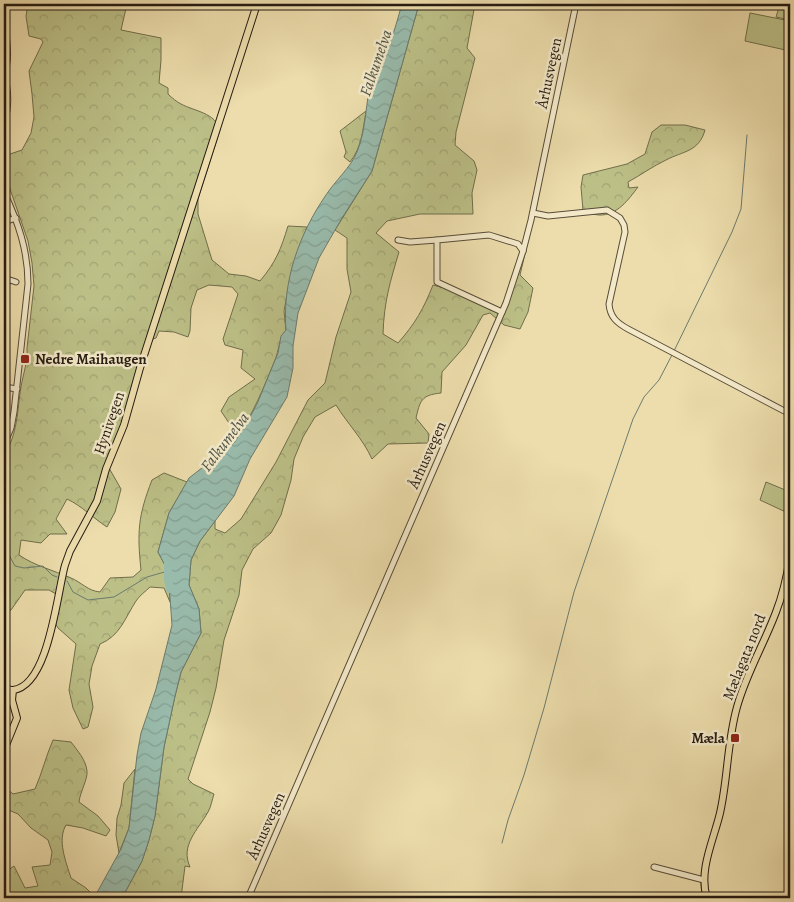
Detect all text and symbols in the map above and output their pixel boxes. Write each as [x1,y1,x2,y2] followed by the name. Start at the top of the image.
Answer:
[354,26,398,99] water label: Falkumelva
[532,36,566,111] street label: Århusvegen
[35,349,147,369] place label: Nedre Maihaugen
[19,353,31,365] marker: Nedre Maihaugen
[89,389,129,457] street label: Hynivegen
[195,407,255,476] water label: Falkumelva
[403,418,451,493] street label: Århusvegen
[718,610,771,703] street label: Mælagata nord
[691,728,726,748] place label: Mæla
[729,732,741,744] marker: Mæla
[242,789,290,864] street label: Århusvegen

